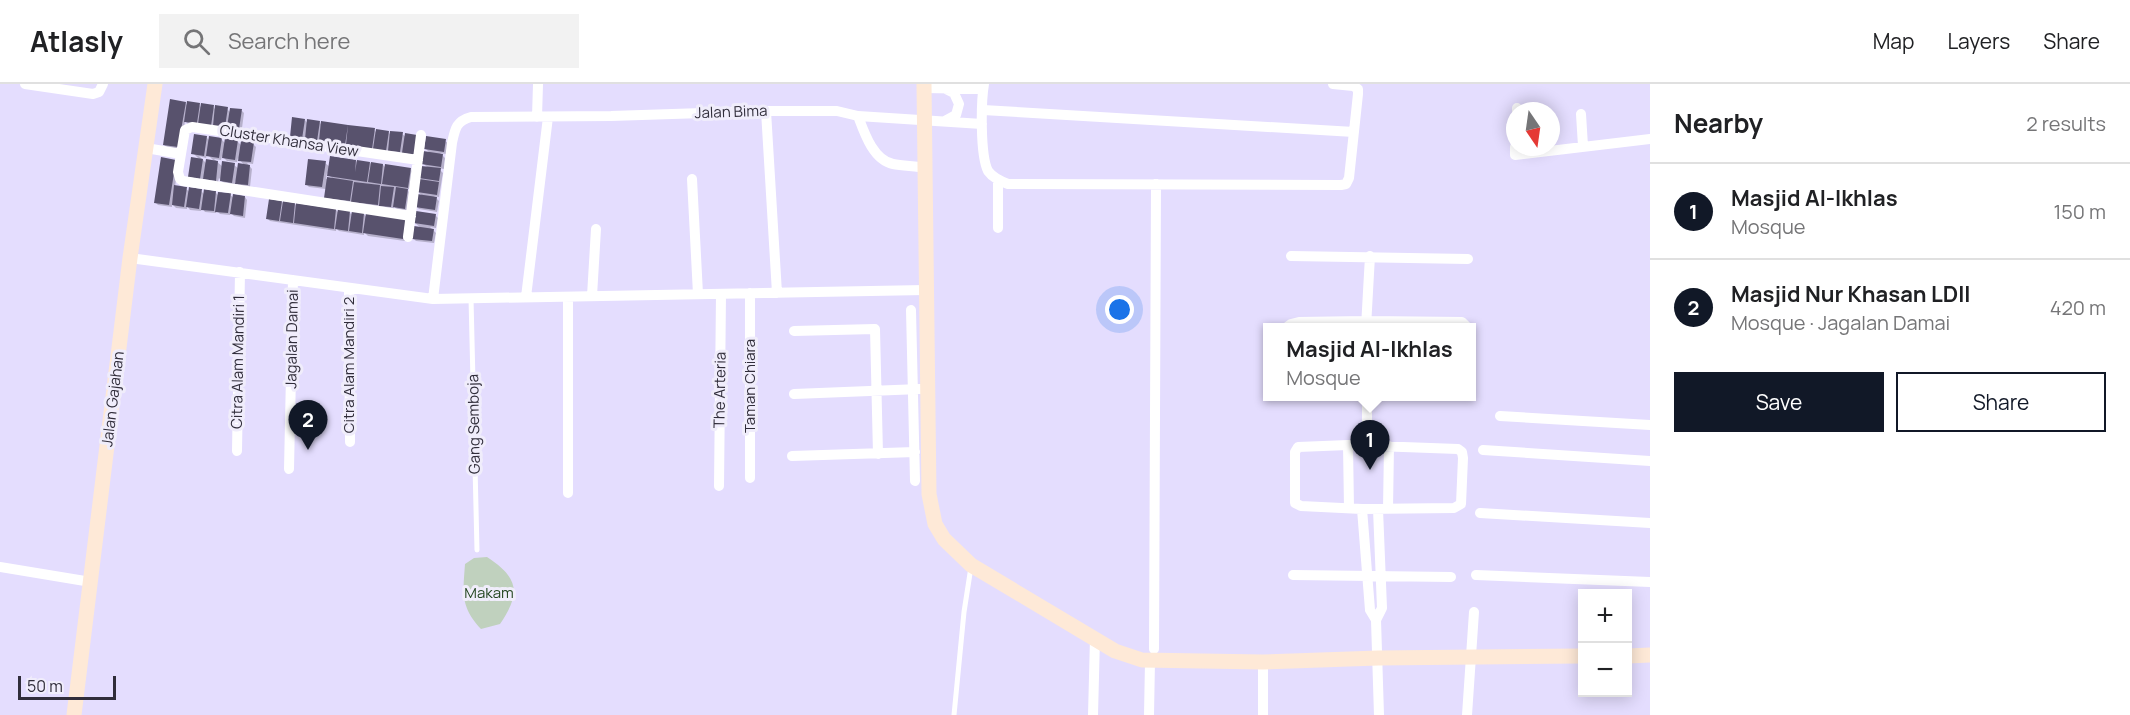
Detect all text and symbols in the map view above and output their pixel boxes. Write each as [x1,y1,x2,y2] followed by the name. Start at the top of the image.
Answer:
[159,14,579,68] search box
[30,22,123,60] text: Atlasly
[180,25,213,58] icon: search
[228,26,350,56] text: Search here
[1873,27,1914,55] text: Map
[1947,27,2010,55] text: Layers
[2043,27,2100,55] text: Share
[694,100,768,123] street label: Jalan Bima
[1506,102,1560,156] north arrow
[1674,105,1763,141] text: Nearby
[2026,110,2106,137] text: 2 results
[218,119,361,162] street label: Cluster Khansa View
[1731,183,1898,213] text: Masjid Al-Ikhlas
[1689,198,1698,225] text: 1
[2053,198,2106,225] text: 150 m
[1731,213,1805,240] text: Mosque
[1731,279,1971,309] text: Masjid Nur Khasan LDII
[280,289,303,389] street label: Jagalan Damai
[1688,294,1699,321] text: 2
[2050,294,2106,321] text: 420 m
[226,295,249,429] street label: Citra Alam Mandiri 1
[1105,295,1134,324] your location
[338,297,359,433] street label: Citra Alam Mandiri 2
[1731,309,1950,336] text: Mosque · Jagalan Damai
[1263,323,1476,401] popup
[1286,334,1453,364] text: Masjid Al-Ikhlas
[739,339,760,433] street label: Taman Chiara
[96,350,129,448] street label: Jalan Gajahan
[708,352,731,428] street label: The Arteria
[1286,364,1361,391] text: Mosque
[1674,372,1884,432] button: Save
[1896,372,2106,432] button: Share
[462,374,485,474] street label: Gang Semboja
[288,400,328,450] pin: 2
[1350,420,1390,470] pin: 1
[464,582,514,603] park label: Makam
[1578,589,1632,697] map controls
[1578,589,1632,643] button: +
[1578,643,1632,697] button: −
[18,673,116,700] scale bar
[27,675,63,697] text: 50 m

